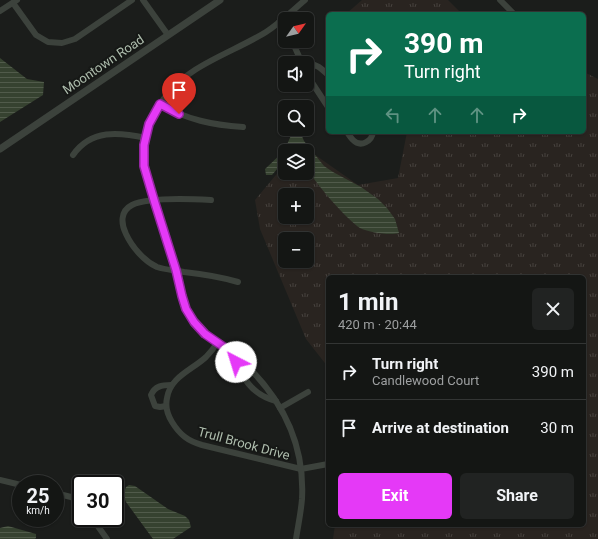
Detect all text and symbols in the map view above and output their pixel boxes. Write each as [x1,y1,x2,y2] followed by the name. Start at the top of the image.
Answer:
[278,12,314,48] north arrow
[278,12,314,268] map controls
[404,27,483,60] text: 390 m
[338,28,390,80] icon: right
[60,32,147,97] street label: Moontown Road
[278,56,314,92] button: sound
[404,61,481,82] text: Turn right
[162,73,196,114] pin
[168,79,190,101] icon: arrive
[278,100,314,136] button: search
[382,104,404,126] icon: left
[424,104,446,126] icon: ahead
[466,104,488,126] icon: ahead
[508,104,530,126] icon: right
[278,144,314,180] button: layers
[278,188,314,224] button: +
[278,232,314,268] button: −
[338,288,398,316] text: 1 min
[532,288,574,330] button: close
[338,317,417,332] text: 420 m · 20:44
[215,341,257,383] position arrow
[372,355,438,373] text: Turn right
[338,361,360,383] icon: right
[532,363,574,381] text: 390 m
[372,373,479,388] text: Candlewood Court
[338,417,360,439] icon: arrive
[372,419,509,437] text: Arrive at destination
[540,419,574,437] text: 30 m
[196,424,292,463] street label: Trull Brook Drive
[338,473,452,519] button: Exit
[460,473,574,519] button: Share
[72,475,124,527] speed limit sign: 30
[27,484,49,508] text: 25
[26,505,50,516] text: km/h

